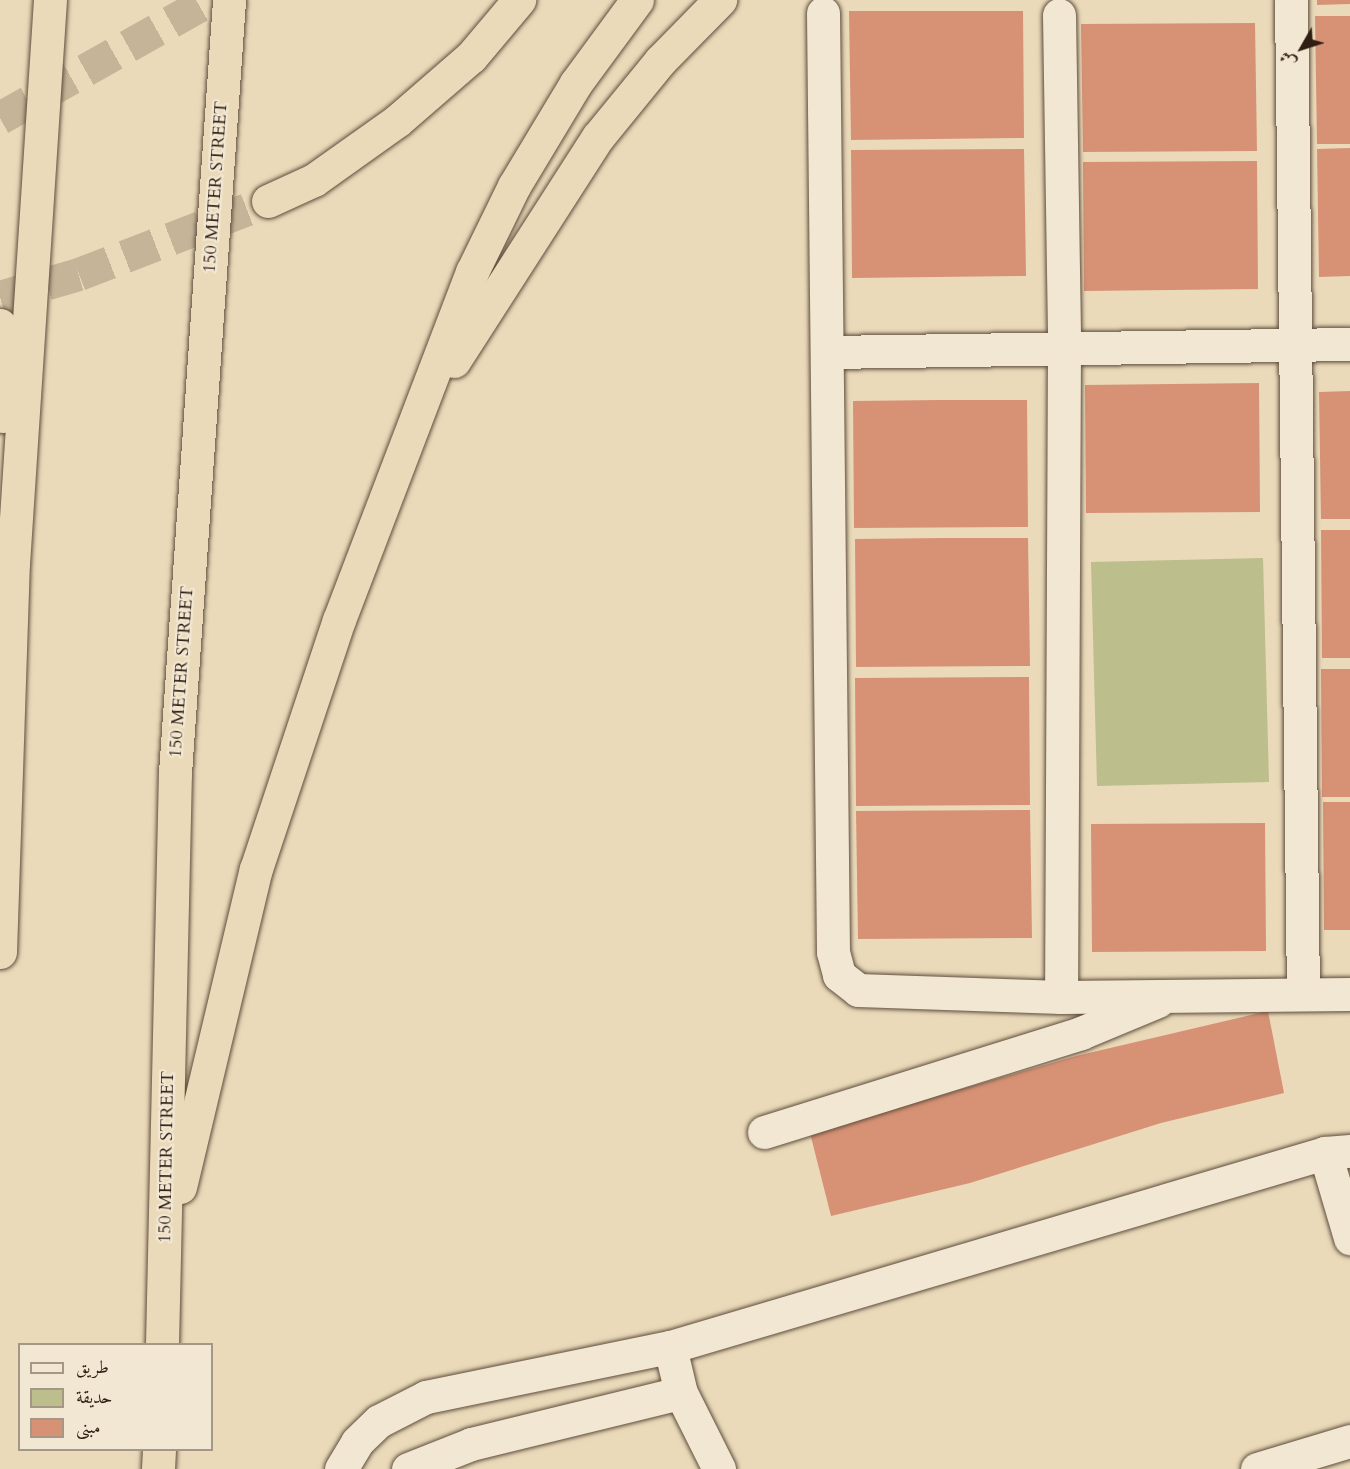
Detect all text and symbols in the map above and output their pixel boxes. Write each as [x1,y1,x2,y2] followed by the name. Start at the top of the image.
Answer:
[1272,18,1332,78] north arrow
[1274,46,1302,72] text: ش
[199,100,233,274] street label: 150 METER STREET
[165,585,199,759] street label: 150 METER STREET
[155,1071,179,1243] street label: 150 METER STREET
[18,1343,213,1451] legend
[76,1355,109,1380] text: طريق
[76,1385,112,1410] text: حديقة
[76,1415,101,1440] text: مبنى

